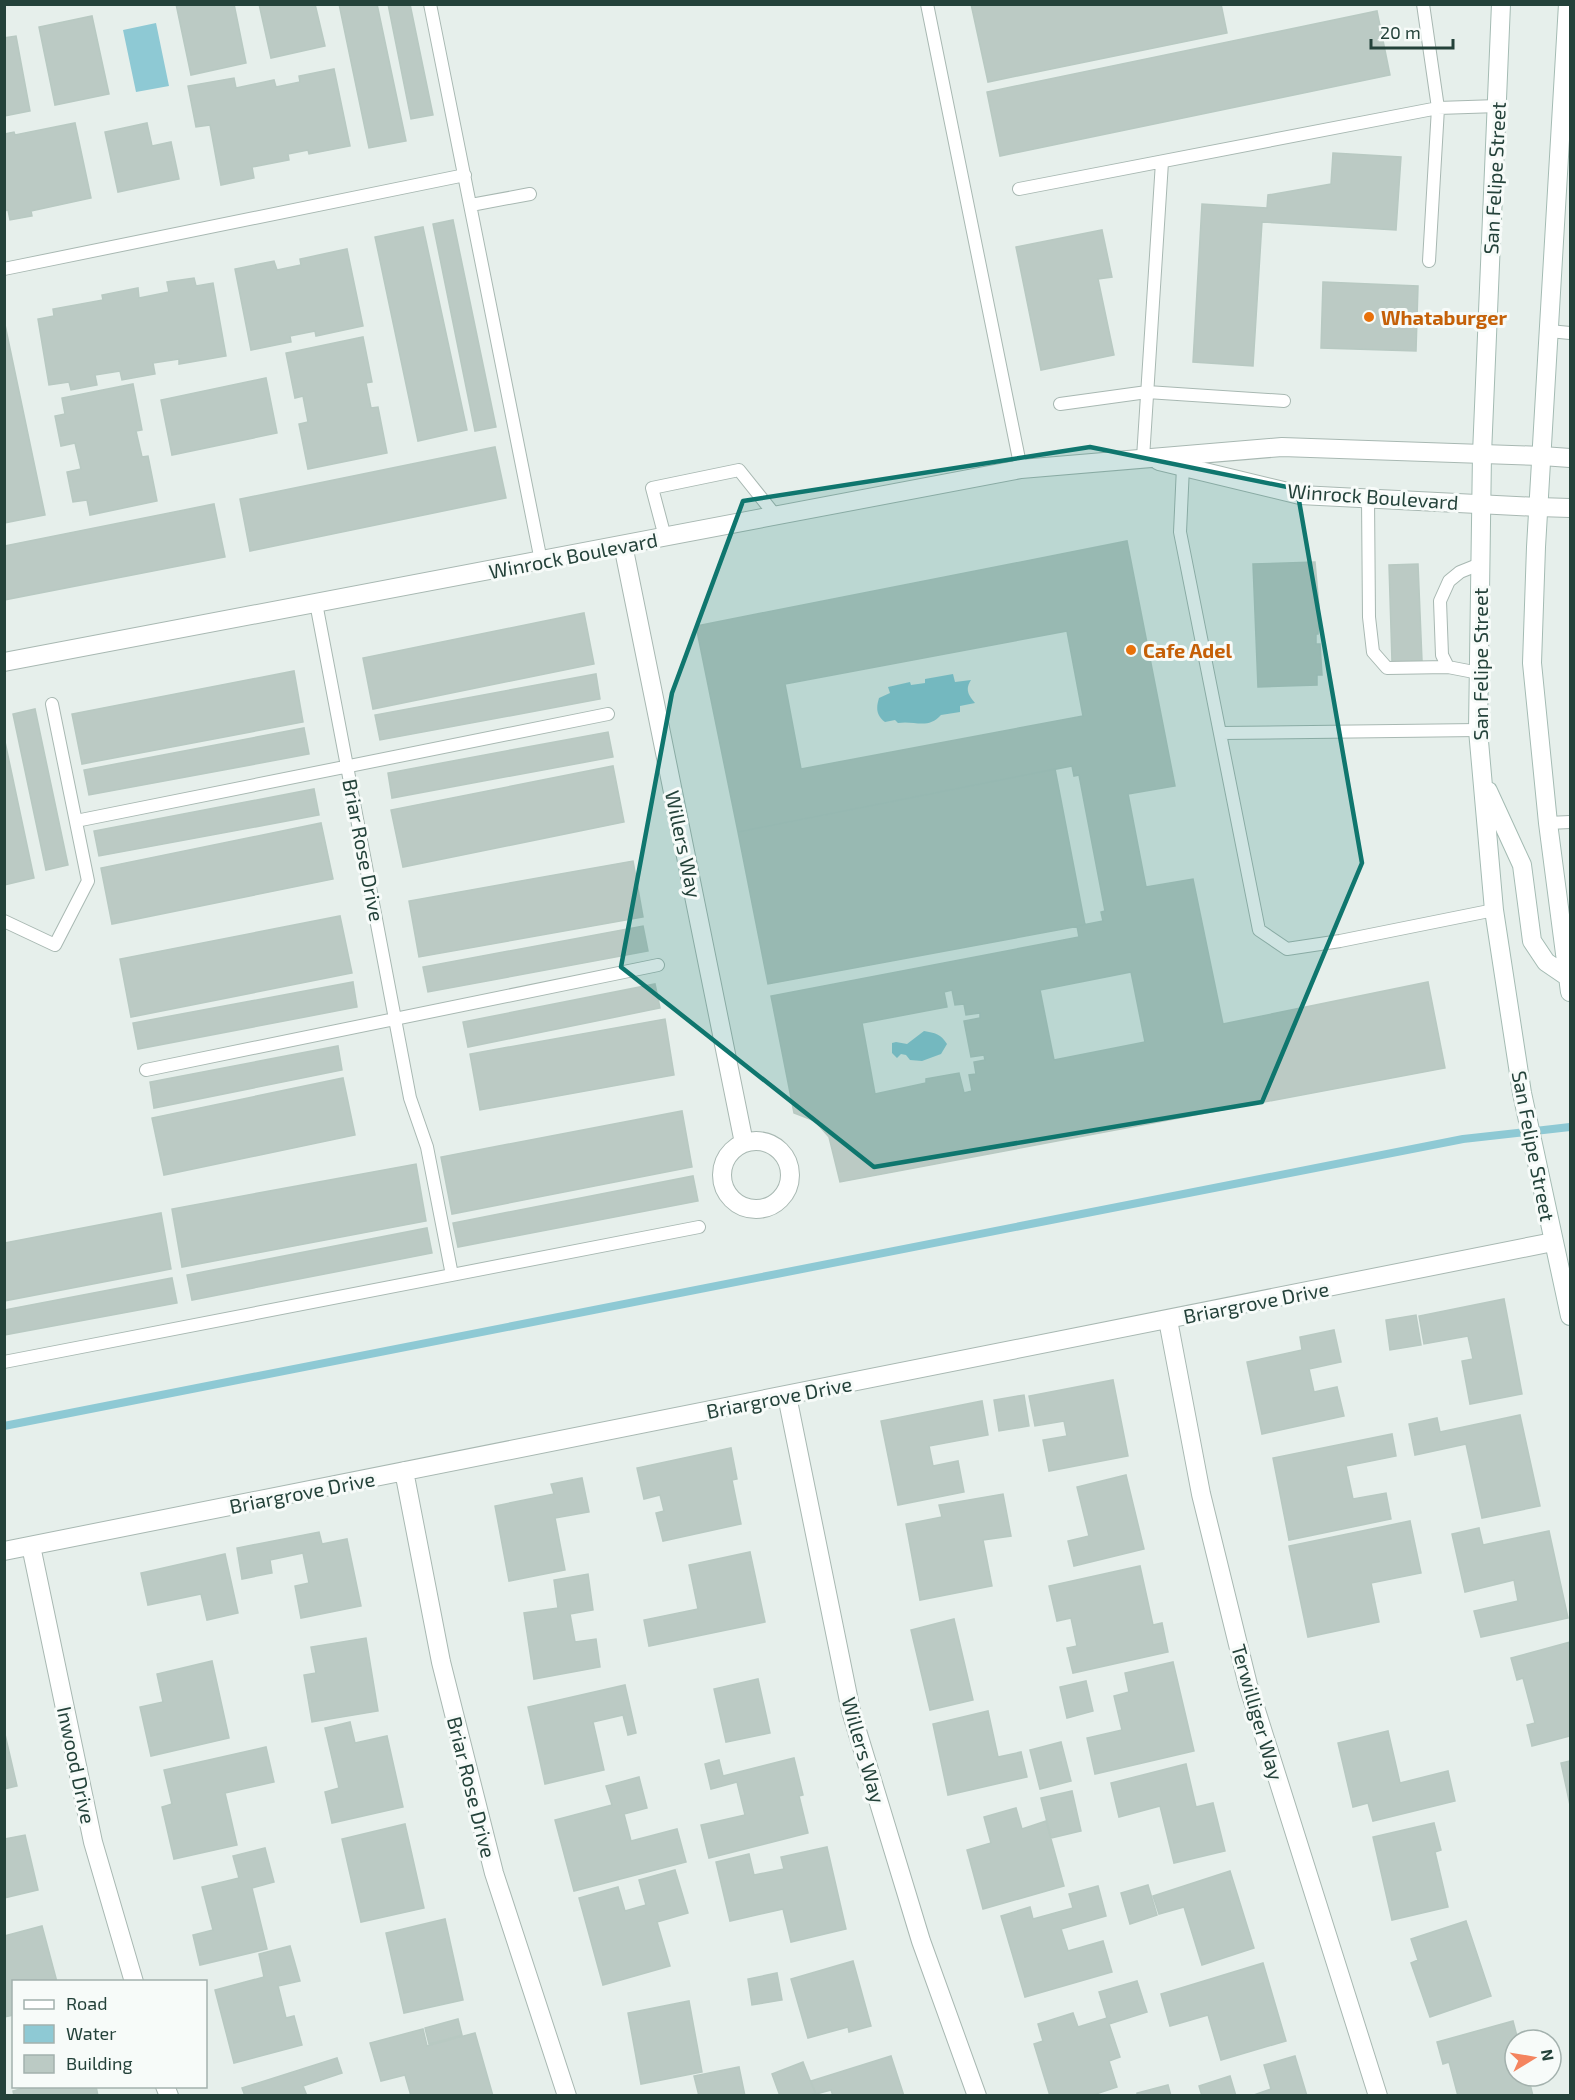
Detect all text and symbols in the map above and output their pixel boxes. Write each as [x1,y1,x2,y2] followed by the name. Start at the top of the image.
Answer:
[1371,12,1454,50] scale bar
[1380,21,1421,43] text: 20 m
[1478,101,1510,255] street label: San Felipe Street
[1381,305,1508,329] place label: Whataburger
[1362,310,1376,324] marker: Whataburger
[1287,478,1459,514] street label: Winrock Boulevard
[487,527,659,583] street label: Winrock Boulevard
[1468,587,1492,740] street label: San Felipe Street
[1143,638,1233,662] place label: Cafe Adel
[1124,643,1138,657] marker: Cafe Adel
[338,777,390,923] street label: Briar Rose Drive
[661,788,707,900] street label: Willers Way
[1508,1069,1560,1224] street label: San Felipe Street
[1181,1276,1331,1328] street label: Briargrove Drive
[704,1371,854,1423] street label: Briargrove Drive
[227,1466,377,1518] street label: Briargrove Drive
[1227,1641,1289,1783] street label: Terwilliger Way
[837,1694,891,1806] street label: Willers Way
[53,1704,101,1826] street label: Inwood Drive
[443,1714,501,1860] street label: Briar Rose Drive
[12,1980,207,2088] legend
[66,1992,107,2014] text: Road
[66,2022,116,2044] text: Water
[1503,2028,1563,2088] north arrow
[1538,2048,1559,2063] text: N
[66,2052,133,2074] text: Building

